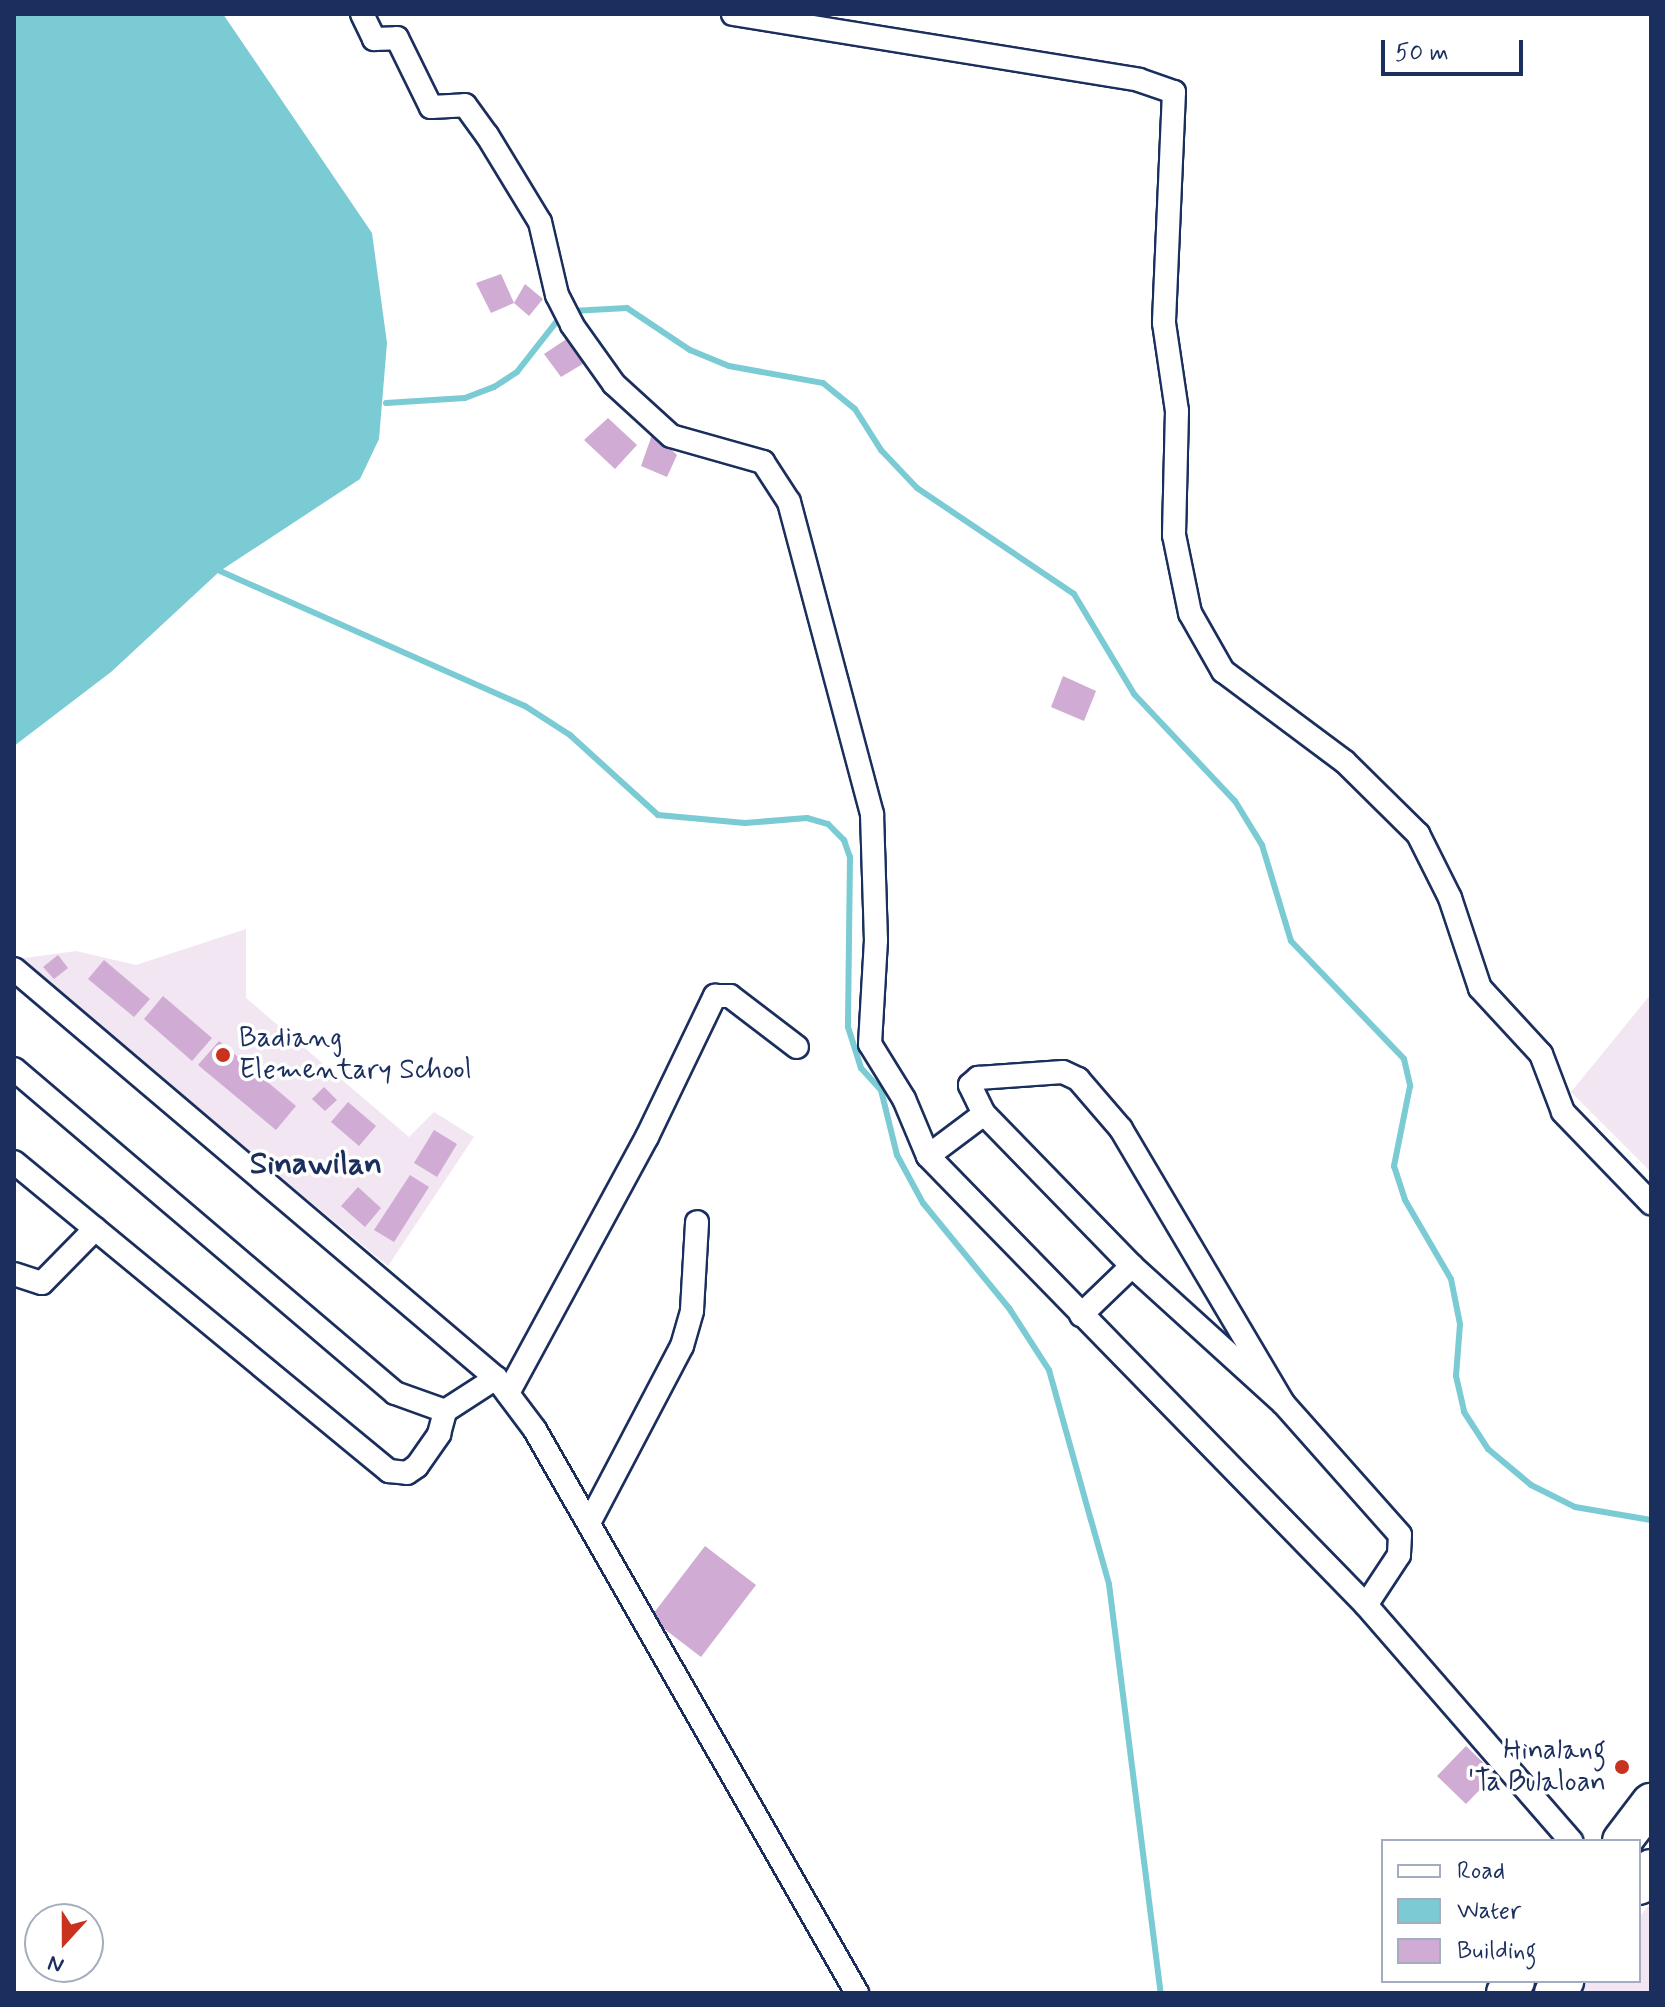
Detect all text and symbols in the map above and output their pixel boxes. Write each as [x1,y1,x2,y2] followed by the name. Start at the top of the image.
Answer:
[1385,24,1527,74] scale bar
[1395,38,1449,69] text: 50 m
[239,1022,472,1088] place label: Badiang Elementary School
[214,1046,232,1064] marker: Badiang Elementary School
[250,1145,382,1183] district label: Sinawilan
[1470,1734,1606,1800] place label: Hinalang 'Ta Bulaloan
[1613,1758,1631,1776] marker: Hinalang 'Ta Bulaloan
[1381,1839,1641,1983] legend
[1457,1856,1505,1887] text: Road
[1457,1896,1521,1927] text: Water
[24,1903,104,1983] north arrow
[1457,1936,1537,1967] text: Building
[44,1948,68,1979] text: N

